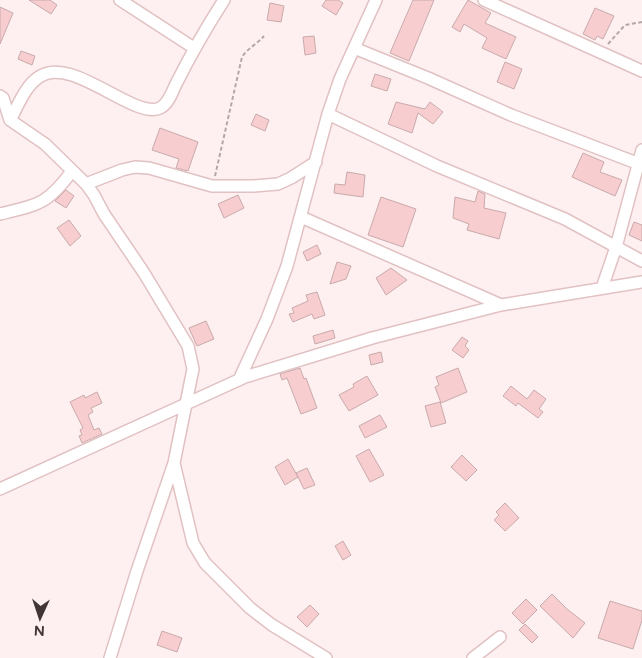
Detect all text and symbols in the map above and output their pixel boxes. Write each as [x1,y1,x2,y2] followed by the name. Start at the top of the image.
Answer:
[15,593,65,643] north arrow
[33,622,45,639] text: N

